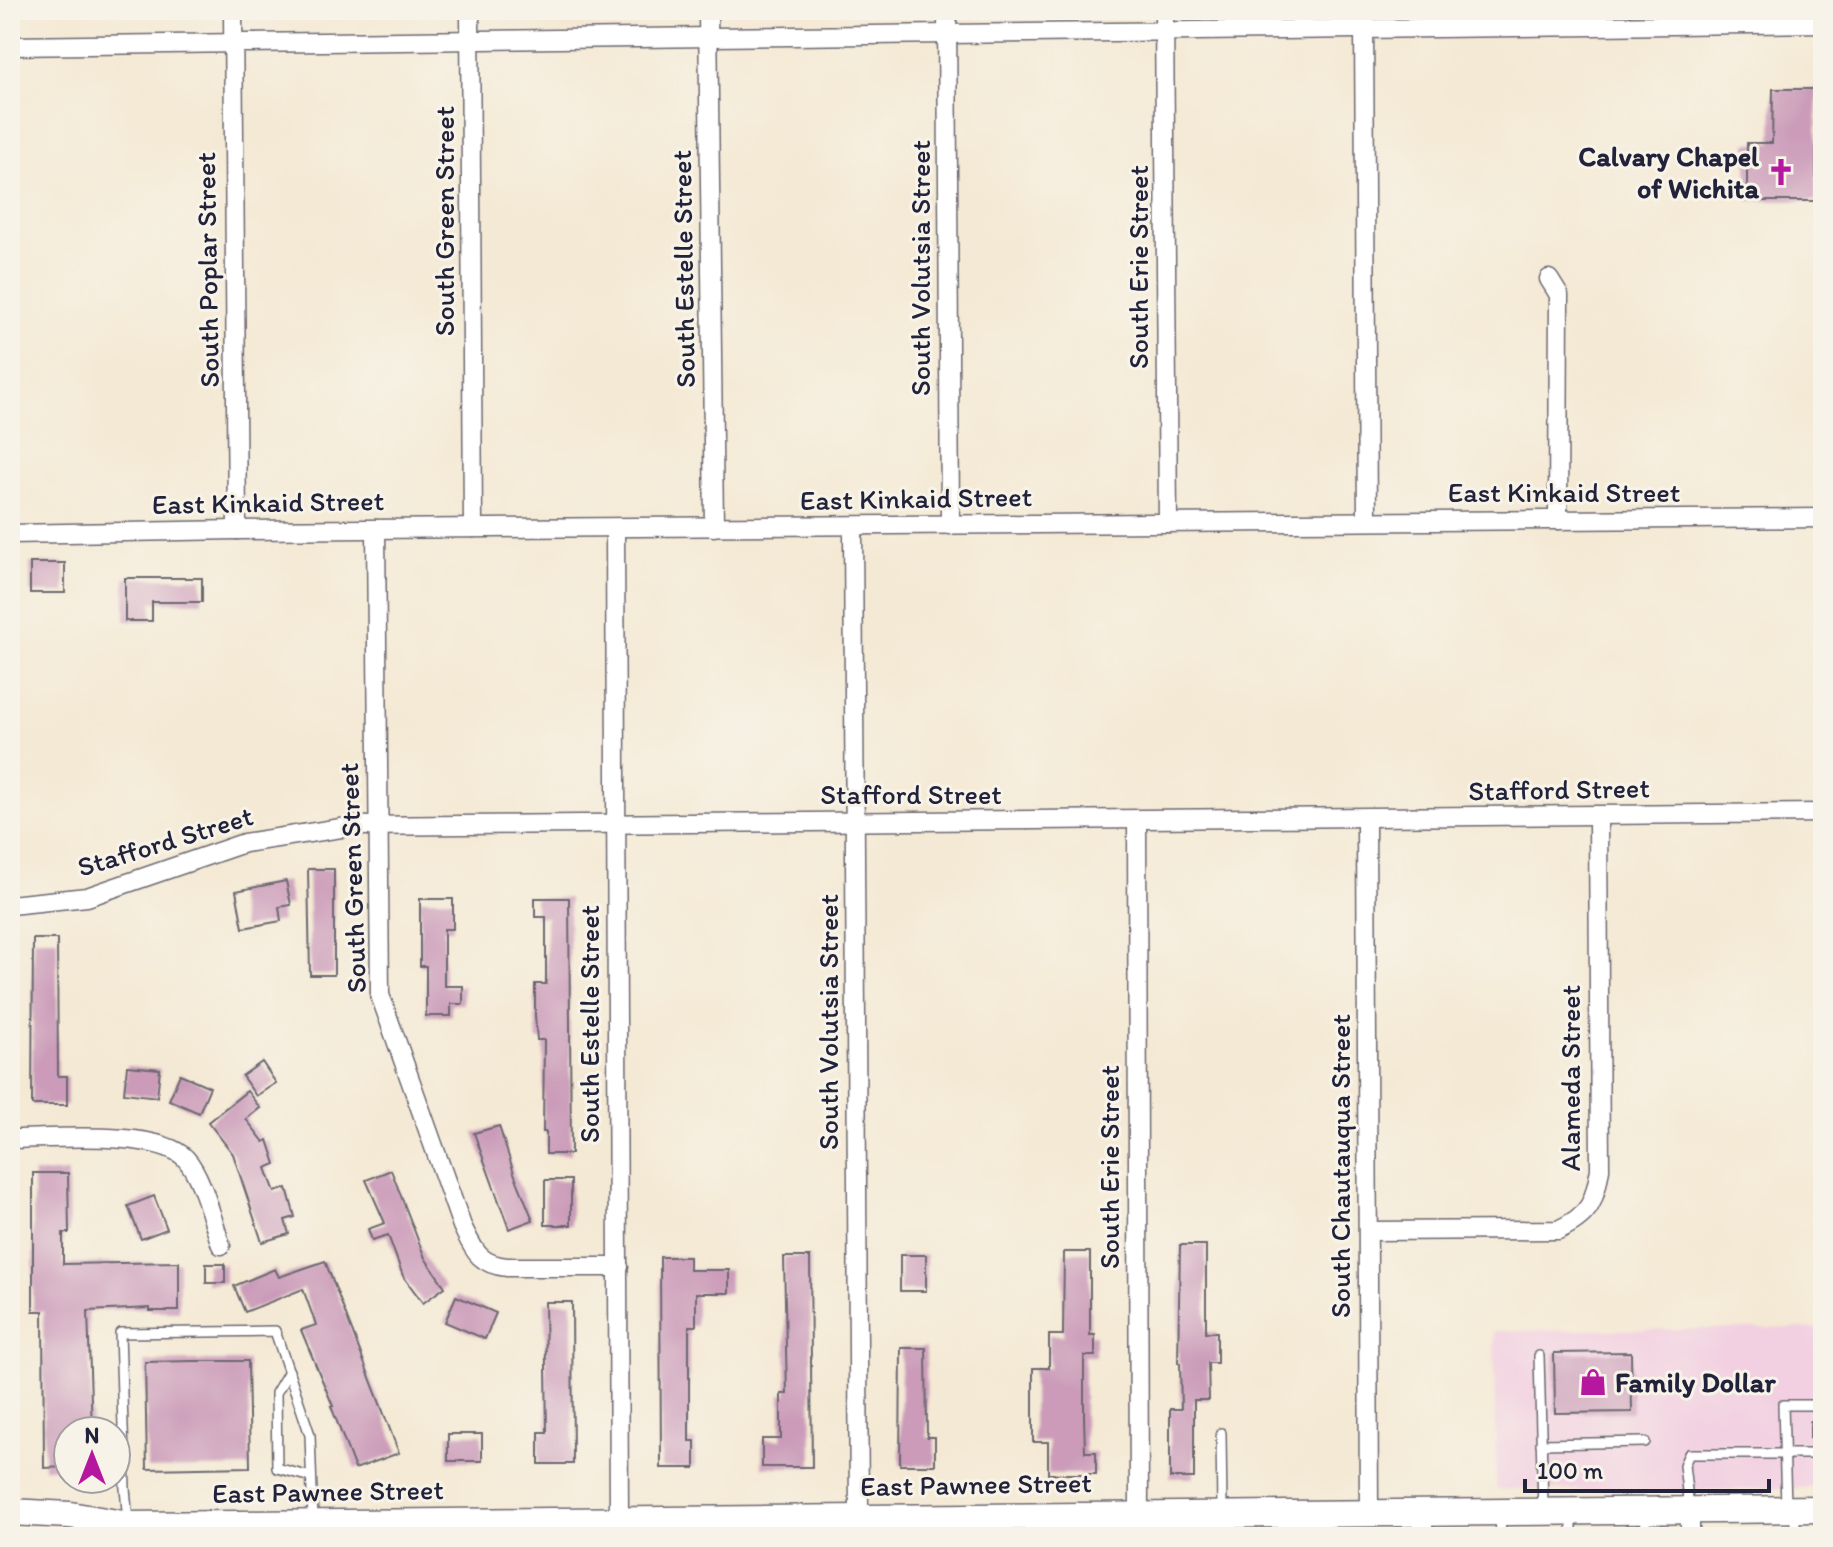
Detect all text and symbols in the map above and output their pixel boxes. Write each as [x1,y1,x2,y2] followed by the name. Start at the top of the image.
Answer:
[427,106,461,336] street label: South Green Street
[1578,139,1759,205] place label: Calvary Chapel of Wichita
[903,140,937,396] street label: South Volutsia Street
[664,150,702,388] street label: South Estelle Street
[188,152,226,388] street label: South Poplar Street
[1766,157,1796,187] church icon: Calvary Chapel of Wichita
[1121,165,1155,369] street label: South Erie Street
[1448,475,1680,509] street label: East Kinkaid Street
[800,479,1032,517] street label: East Kinkaid Street
[152,483,384,521] street label: East Kinkaid Street
[331,762,373,994] street label: South Green Street
[1468,770,1650,808] street label: Stafford Street
[820,777,1002,811] street label: Stafford Street
[73,798,257,884] street label: Stafford Street
[811,894,845,1150] street label: South Volutsia Street
[572,905,606,1143] street label: South Estelle Street
[1553,985,1587,1171] street label: Alameda Street
[1323,1014,1357,1318] street label: South Chautauqua Street
[1092,1065,1126,1269] street label: South Erie Street
[1615,1365,1776,1399] place label: Family Dollar
[1578,1367,1608,1397] shop icon: Family Dollar
[52,1415,132,1495] north arrow
[85,1422,99,1449] text: N
[1525,1443,1769,1493] scale bar
[1537,1456,1603,1485] text: 100 m
[860,1465,1092,1503] street label: East Pawnee Street
[212,1472,444,1510] street label: East Pawnee Street

